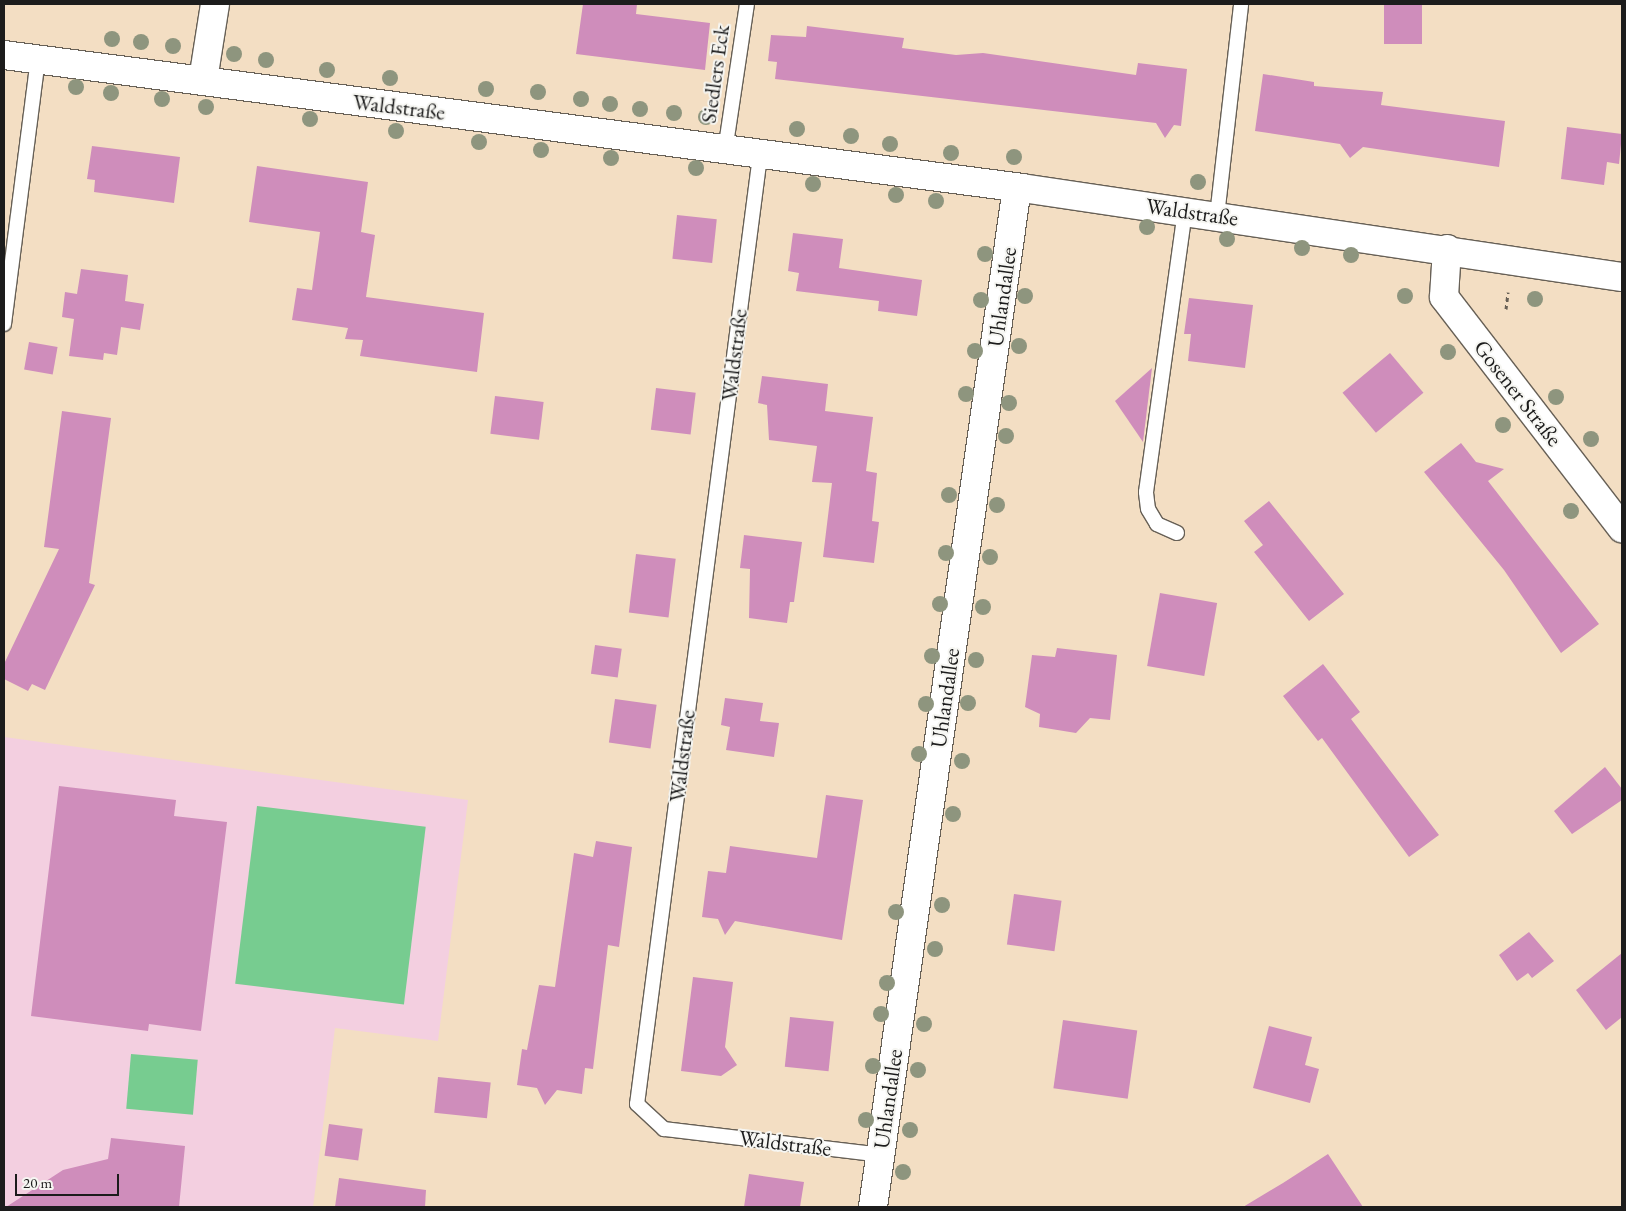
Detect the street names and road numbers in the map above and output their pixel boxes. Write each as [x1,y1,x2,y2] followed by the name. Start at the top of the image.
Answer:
[695,23,735,125] street label: Siedlers Eck
[351,88,447,126] street label: Waldstraße
[1144,192,1240,232] street label: Waldstraße
[982,245,1022,349] street label: Uhlandallee
[715,307,753,403] street label: Waldstraße
[1468,335,1568,451] street label: Gosener Straße
[925,646,965,750] street label: Uhlandallee
[663,708,701,804] street label: Waldstraße
[868,1047,908,1151] street label: Uhlandallee
[737,1124,833,1162] street label: Waldstraße

